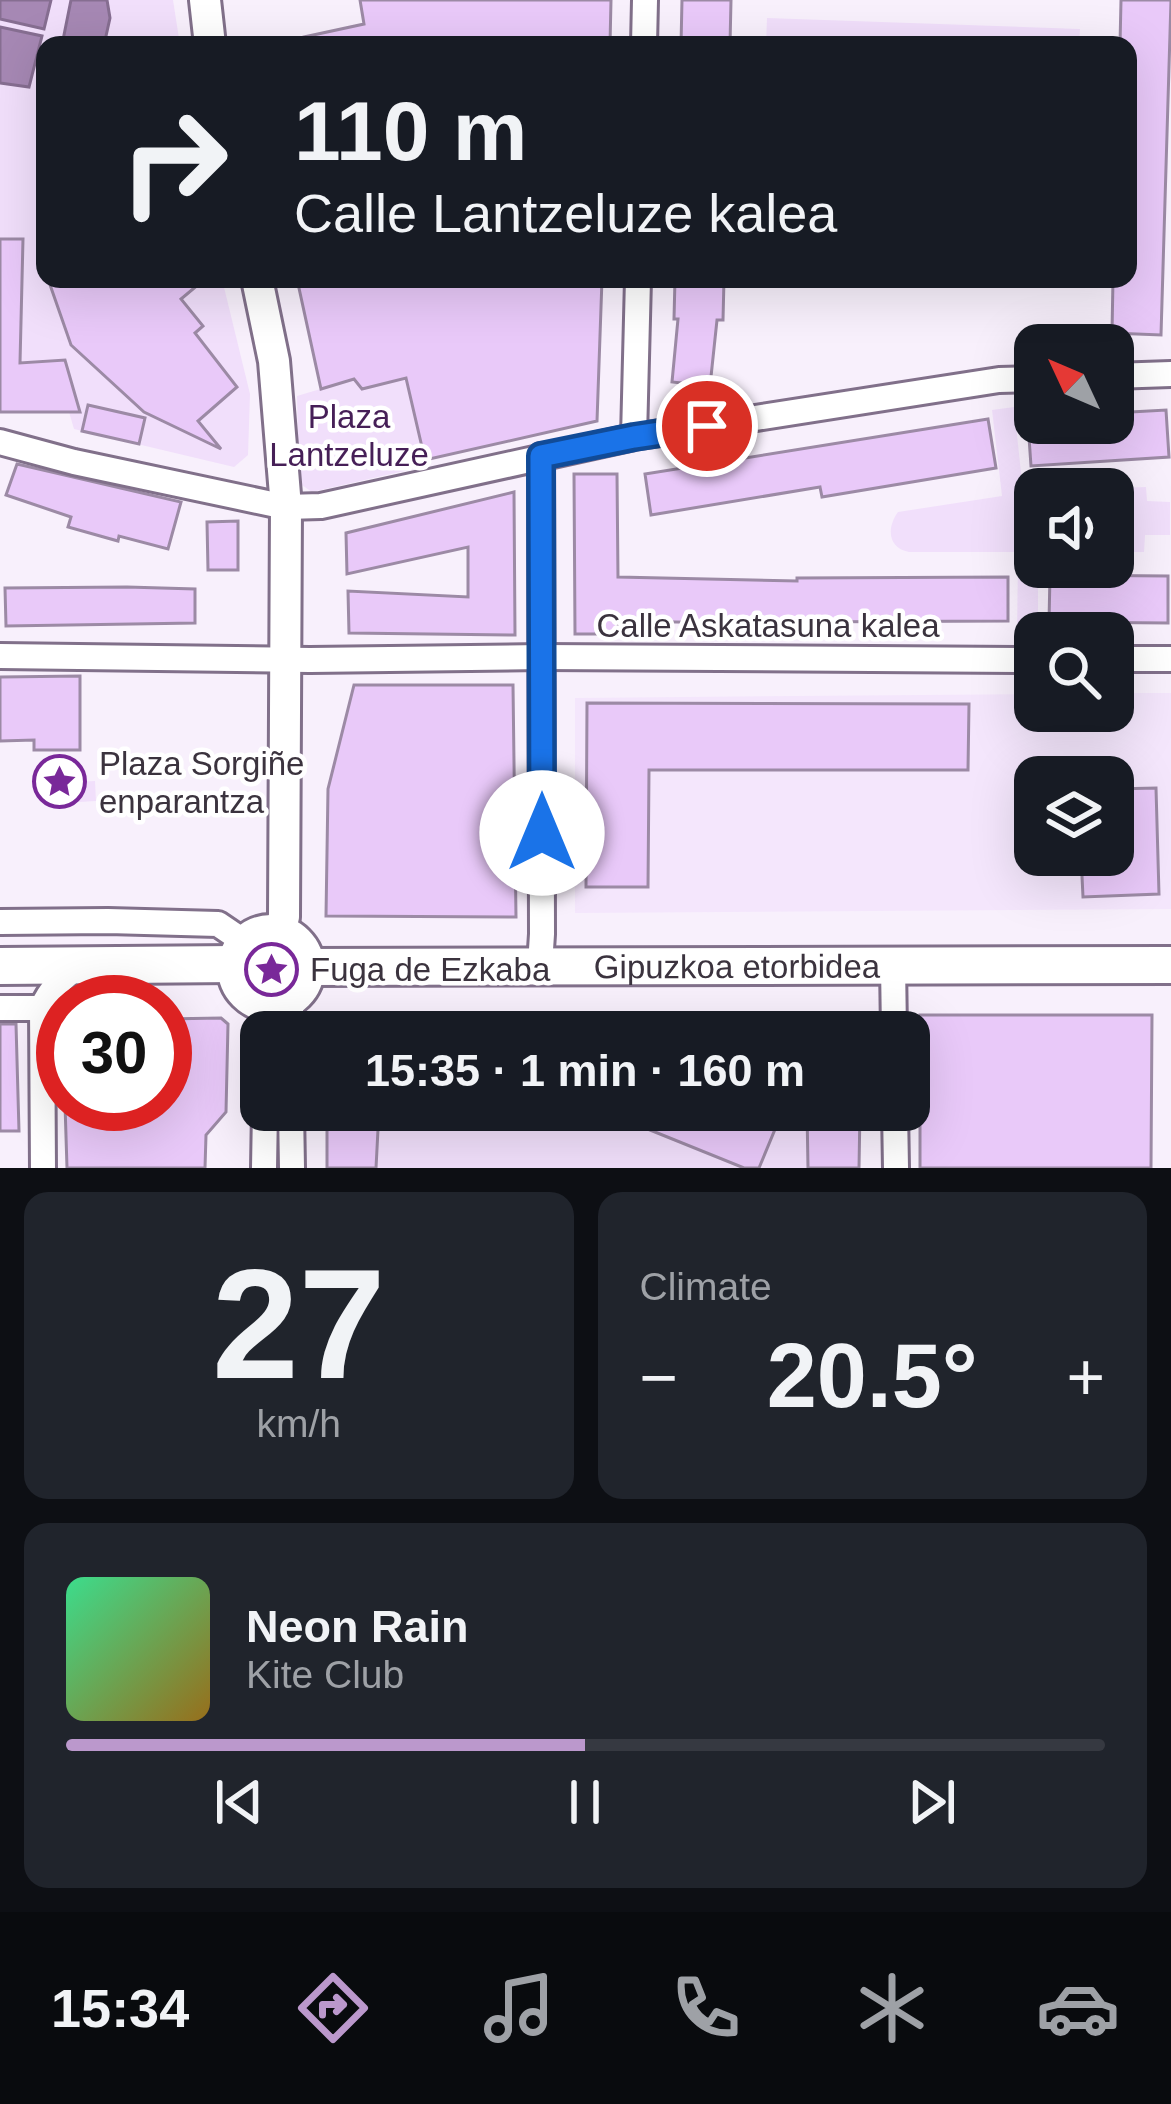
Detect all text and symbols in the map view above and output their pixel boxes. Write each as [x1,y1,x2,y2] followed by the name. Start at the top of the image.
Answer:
[96,84,252,240] icon: right
[294,84,528,178] text: 110 m
[294,183,837,243] text: Calle Lantzeluze kalea
[1014,324,1134,444] north arrow
[1014,324,1134,876] map controls
[656,375,758,477] pin
[674,393,740,459] icon: arrive
[269,398,429,473] park label: Plaza Lantzeluze
[1014,468,1134,588] button: sound
[596,607,940,644] street label: Calle Askatasuna kalea
[1014,612,1134,732] button: search
[99,745,304,820] place label: Plaza Sorgiñe enparantza
[32,754,88,810] place icon: Plaza Sorgiñe enparantza
[1014,756,1134,876] button: layers
[479,770,605,896] position arrow
[243,941,299,997] place icon: Fuga de Ezkaba
[594,947,881,985] street label: Gipuzkoa etorbidea
[310,951,551,988] place label: Fuga de Ezkaba
[36,975,192,1131] speed limit sign: 30
[365,1045,805,1096] text: 15:35 · 1 min · 160 m
[212,1237,386,1411] text: 27
[640,1265,772,1308] text: Climate
[767,1326,978,1426] text: 20.5°
[640,1340,678,1414] text: −
[1066,1340,1105,1414] text: +
[256,1402,341,1445] text: km/h
[246,1601,469,1652] text: Neon Rain
[246,1653,404,1696] text: Kite Club
[206,1769,272,1835] icon: previous
[552,1769,618,1835] icon: pause
[899,1769,965,1835] icon: next
[291,1966,375,2050] icon: directions
[477,1966,561,2050] icon: music
[664,1966,748,2050] icon: phone
[850,1966,934,2050] icon: climate
[1036,1966,1120,2050] icon: car
[51,1978,189,2038] text: 15:34

